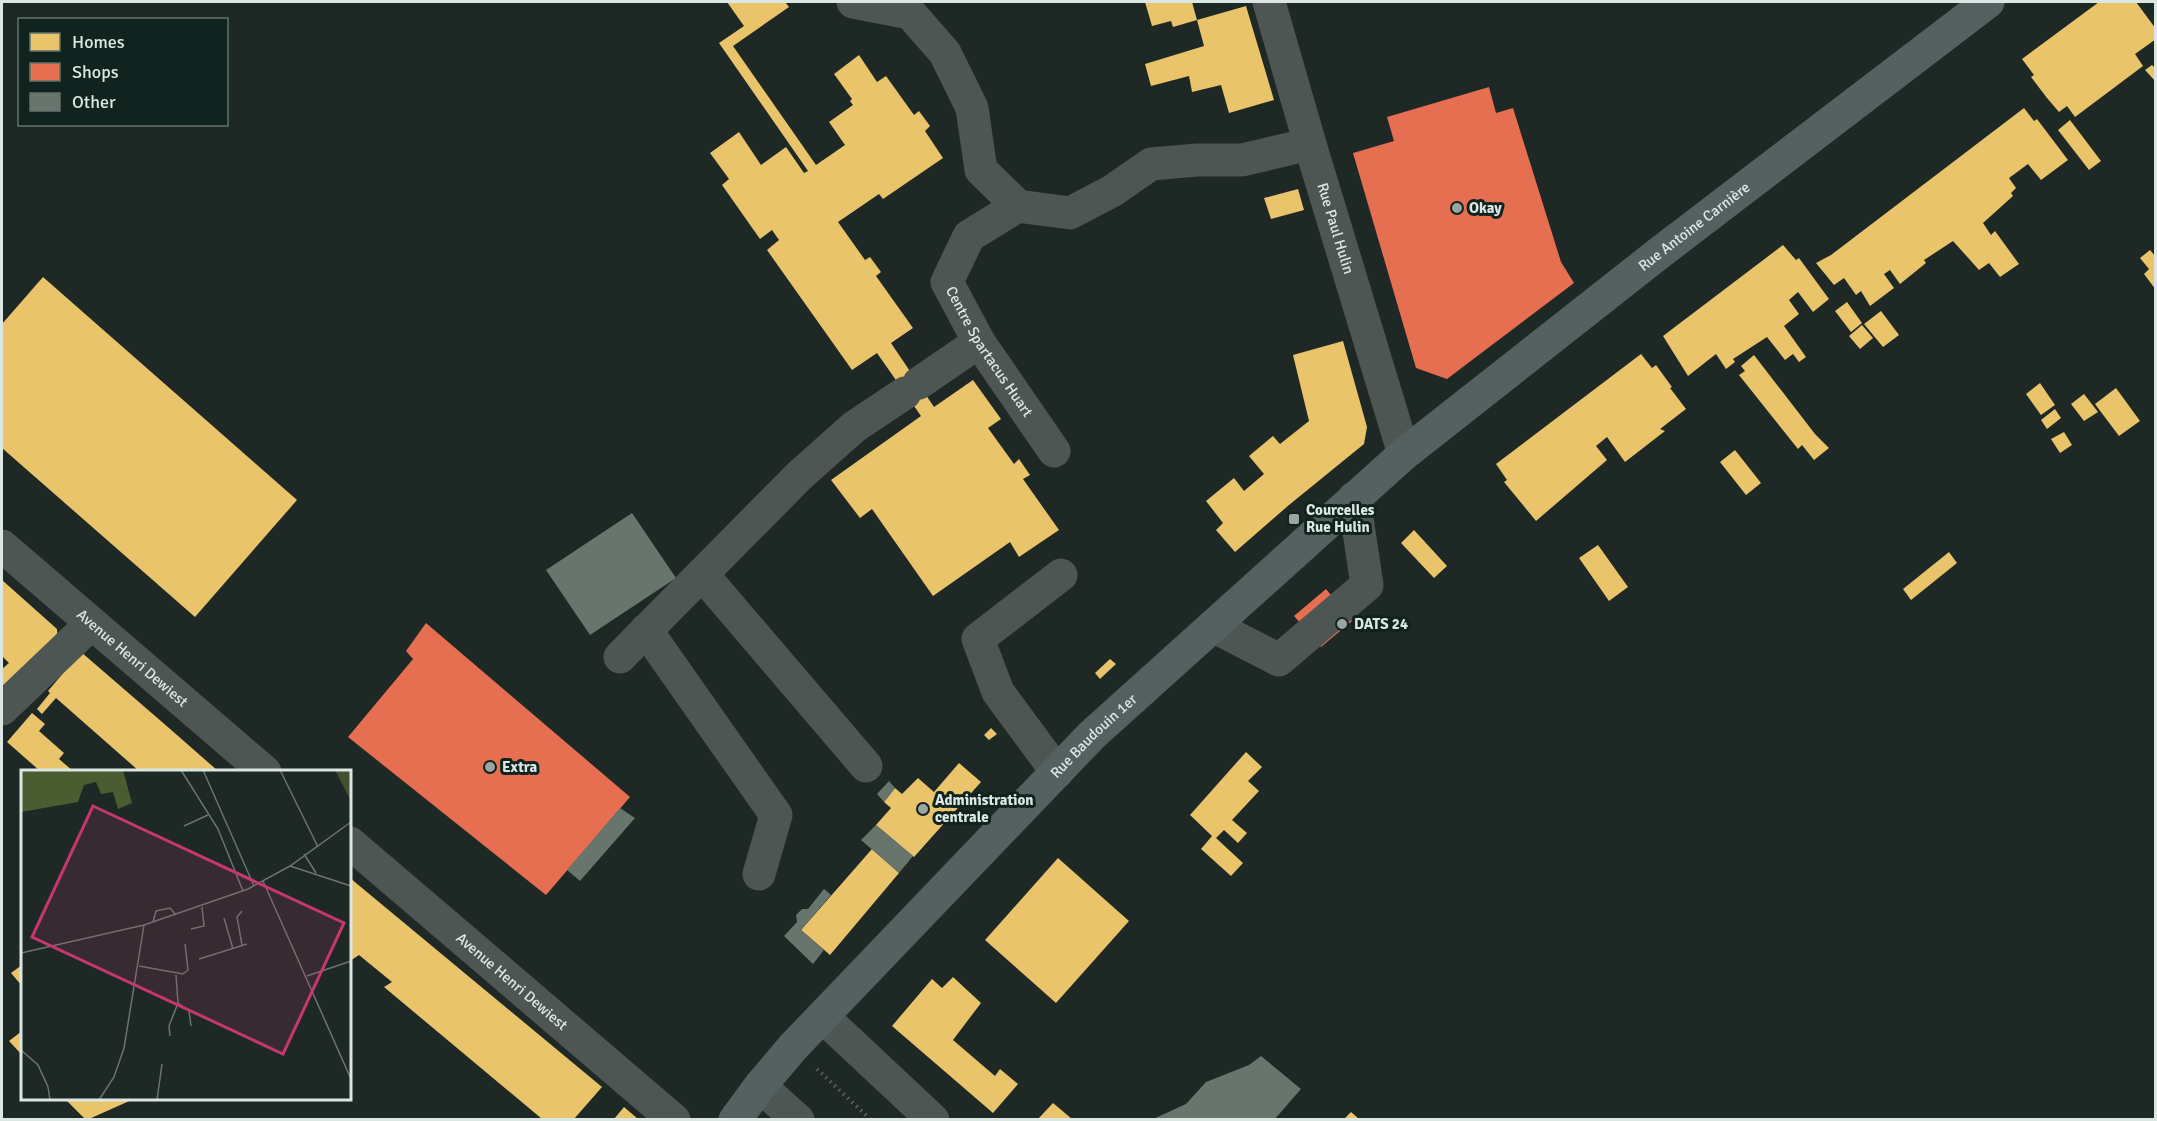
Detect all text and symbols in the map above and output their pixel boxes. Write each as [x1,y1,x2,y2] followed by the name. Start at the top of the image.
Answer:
[18,18,228,126] legend
[72,31,125,53] text: Homes
[72,61,119,83] text: Shops
[72,91,116,113] text: Other
[1635,178,1753,275] street label: Rue Antoine Carnière
[1313,181,1358,276] street label: Rue Paul Hulin
[1469,199,1502,217] place label: Okay
[1450,201,1464,215] marker: Okay
[942,283,1037,420] street label: Centre Spartacus Huart
[1306,501,1375,536] place label: Courcelles Rue Hulin
[1287,512,1301,526] marker: Courcelles Rue Hulin
[73,605,192,711] street label: Avenue Henri Dewiest
[1354,615,1408,633] place label: DATS 24
[1335,617,1349,631] marker: DATS 24
[1047,690,1141,782] street label: Rue Baudouin 1er
[502,758,538,776] place label: Extra
[483,760,497,774] marker: Extra
[21,770,351,1100] inset map
[935,791,1034,826] place label: Administration centrale
[916,802,930,816] marker: Administration centrale
[453,929,571,1034] street label: Avenue Henri Dewiest

